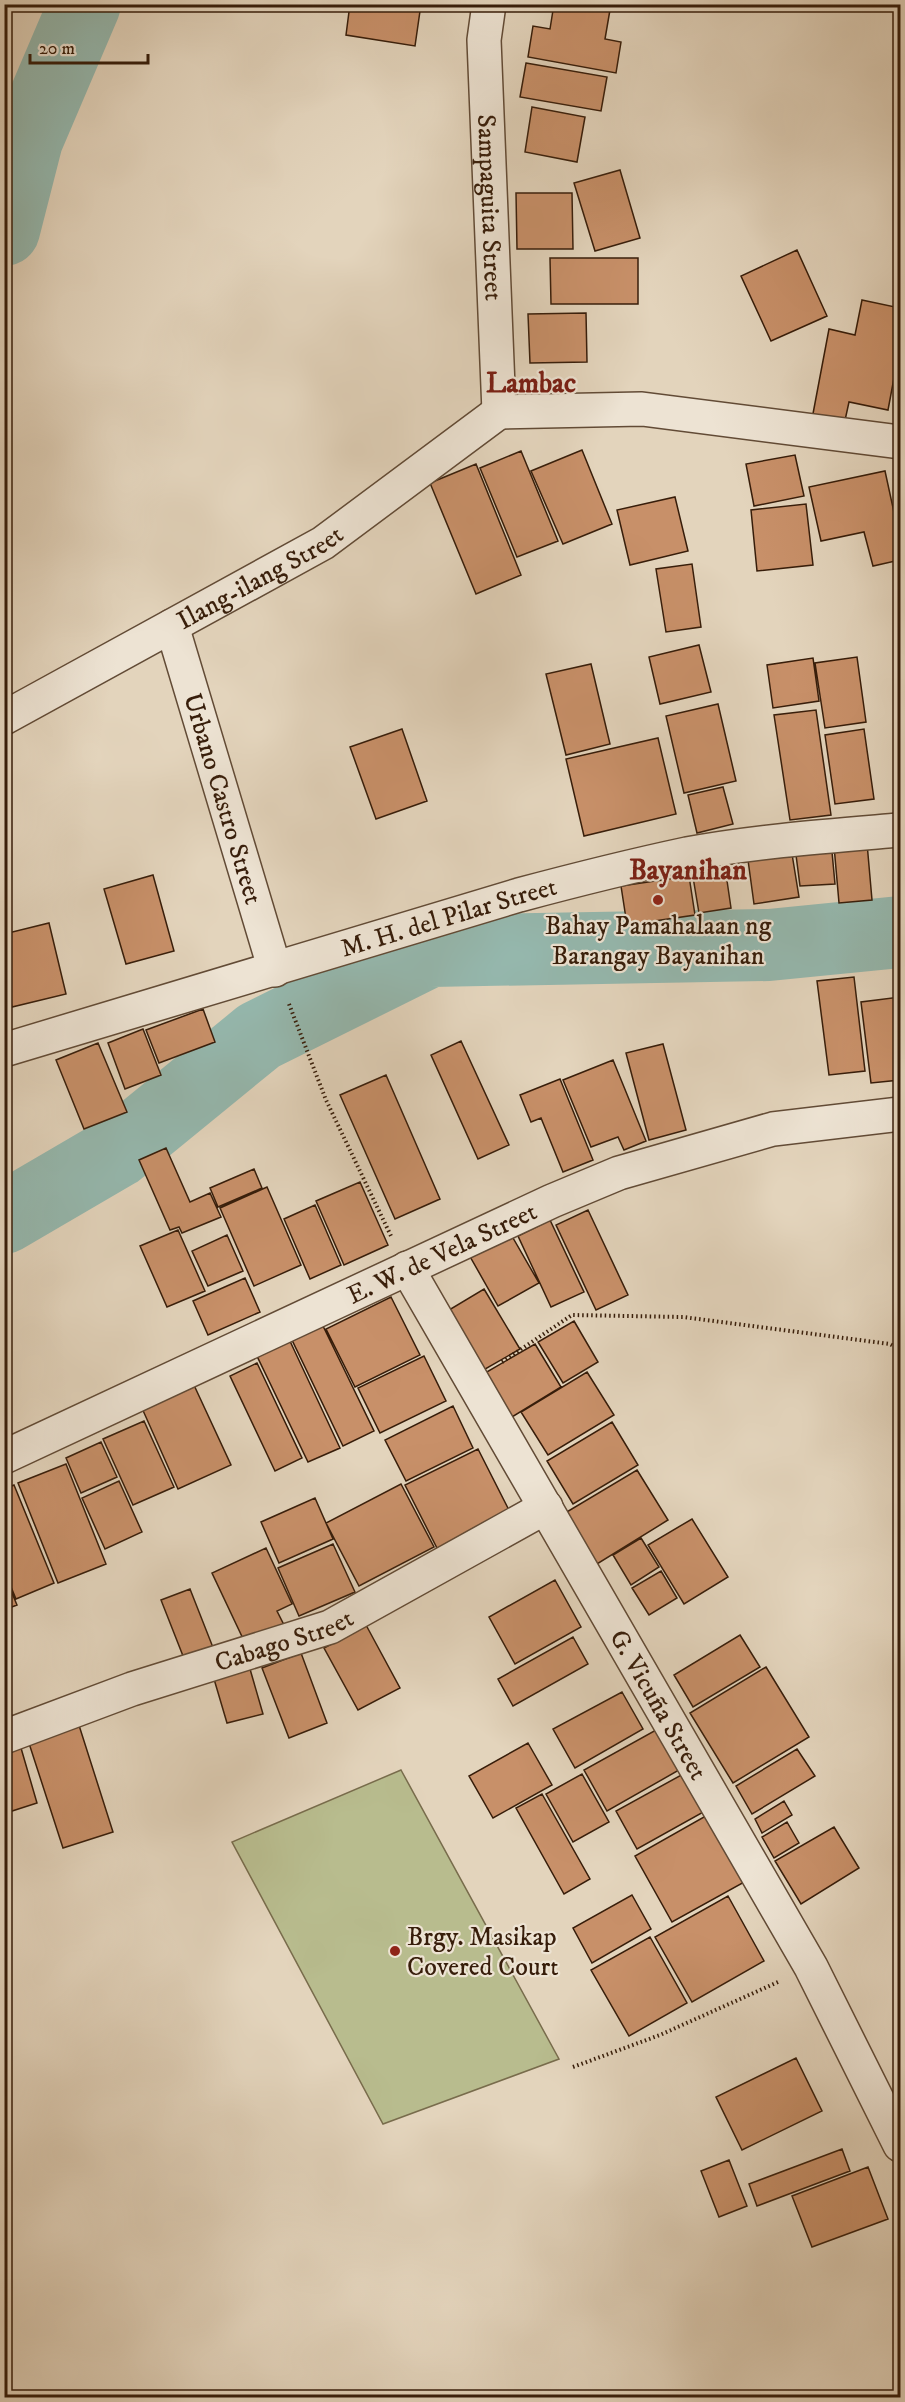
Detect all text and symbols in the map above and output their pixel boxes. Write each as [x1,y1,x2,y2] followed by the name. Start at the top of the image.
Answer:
[30,27,148,65] scale bar
[39,38,75,60] text: 20 m
[469,114,510,301] street label: Sampaguita Street
[486,366,576,401] district label: Lambac
[172,519,350,638] street label: Ilang-ilang Street
[175,689,269,908] street label: Urbano Castro Street
[629,853,747,888] district label: Bayanihan
[337,871,560,966] street label: M. H. del Pilar Street
[651,893,665,907] marker: Bahay Pamahalaan ng Barangay Bayanihan
[545,910,772,973] place label: Bahay Pamahalaan ng Barangay Bayanihan
[342,1195,542,1312] street label: E. W. de Vela Street
[211,1602,360,1680] street label: Cabago Street
[602,1624,714,1786] street label: G. Vicuña Street
[407,1921,559,1984] place label: Brgy. Masikap Covered Court
[388,1944,402,1958] marker: Brgy. Masikap Covered Court

